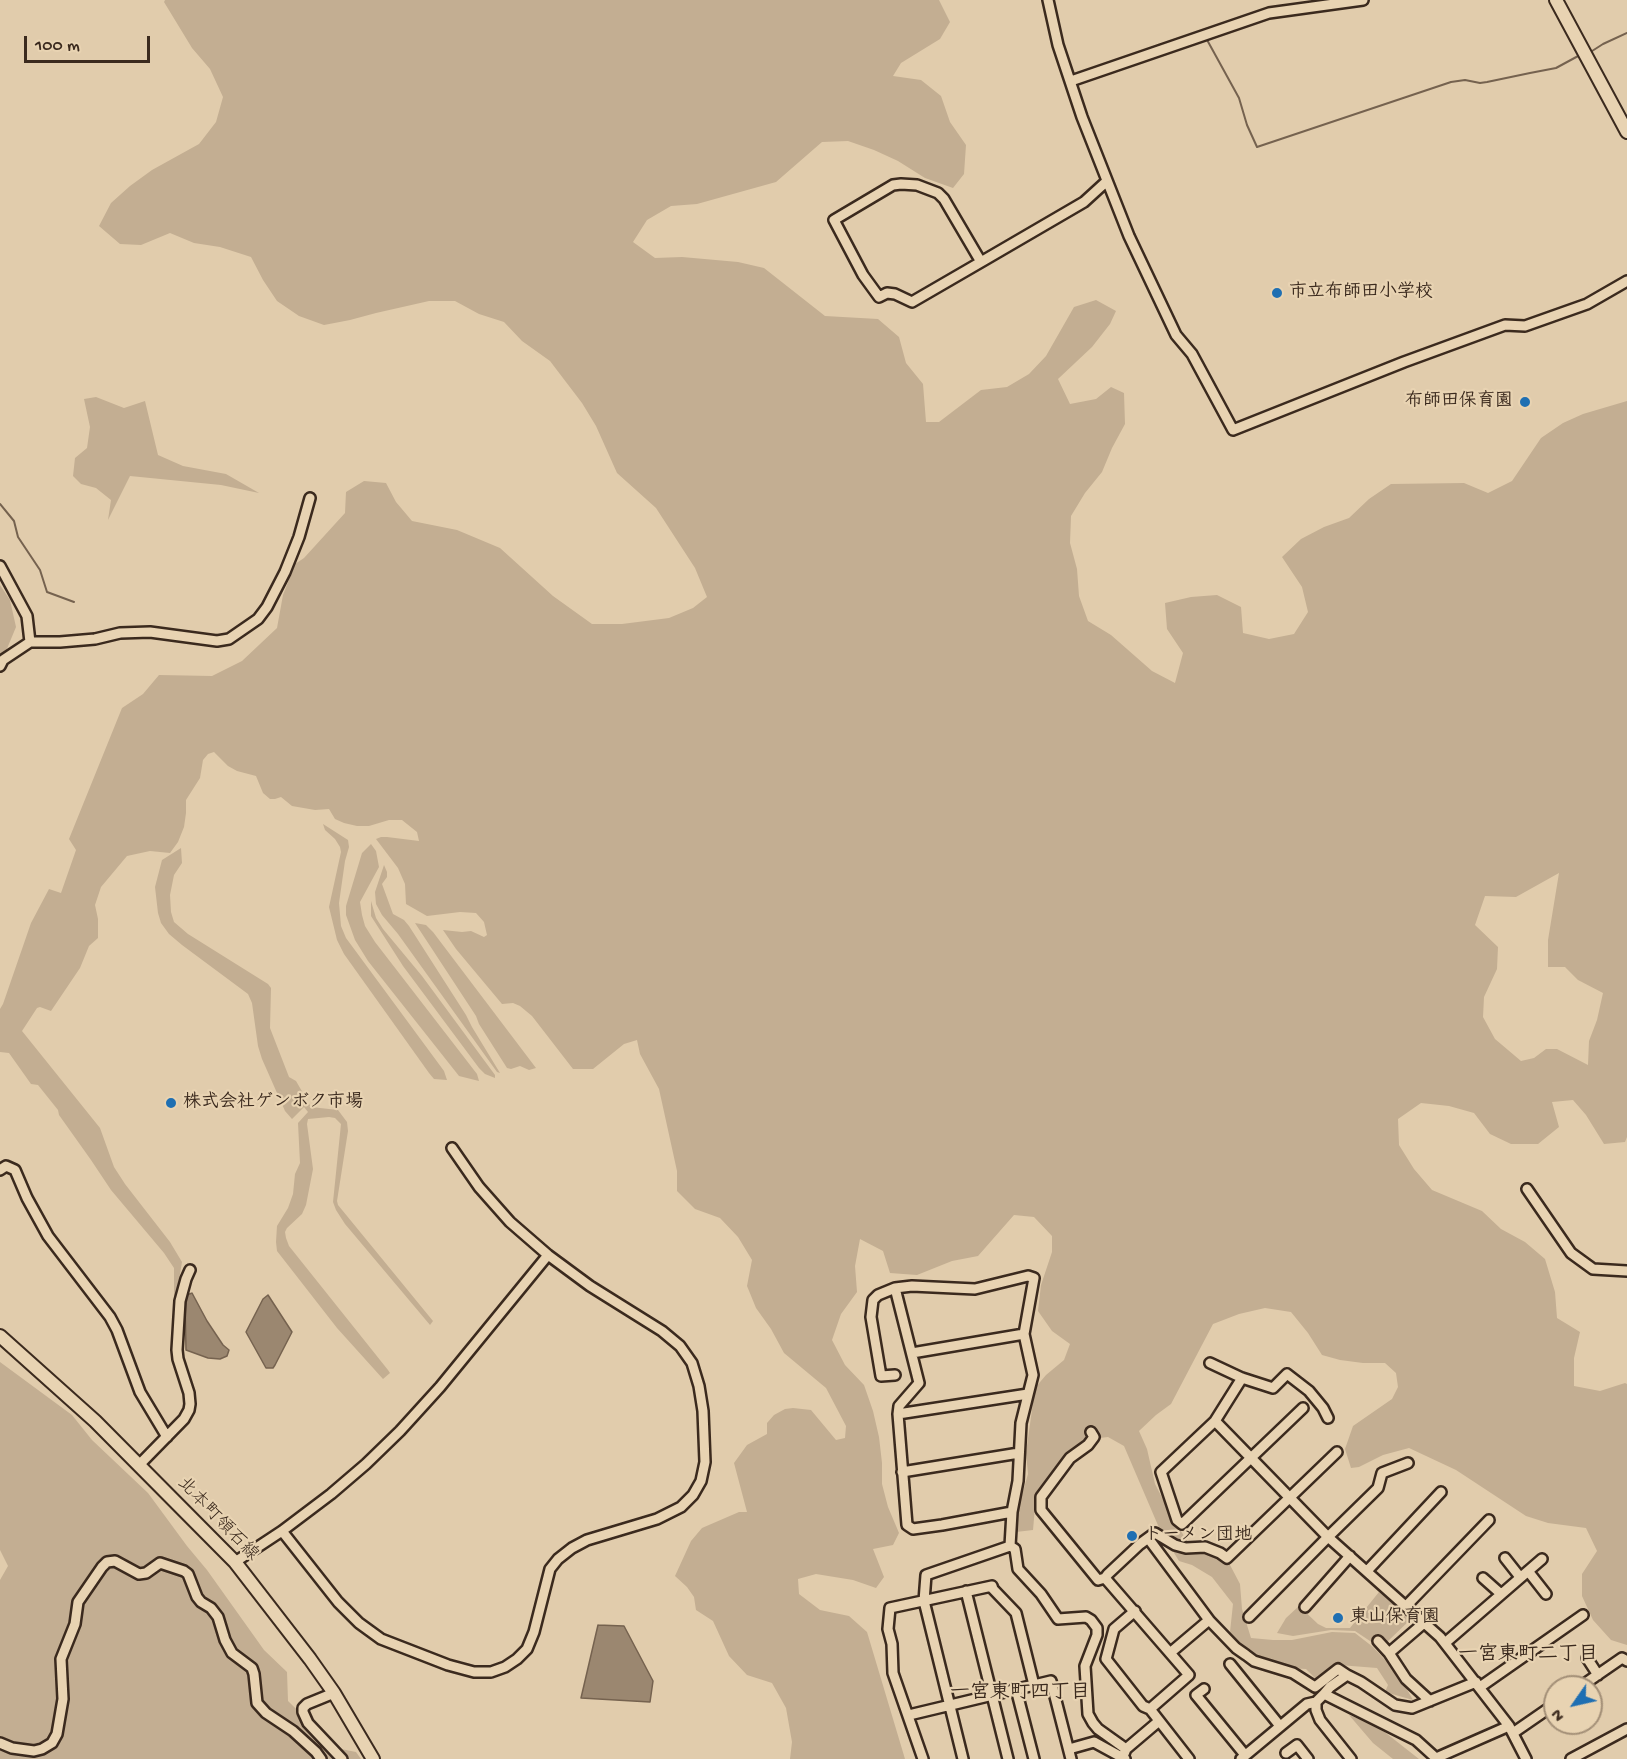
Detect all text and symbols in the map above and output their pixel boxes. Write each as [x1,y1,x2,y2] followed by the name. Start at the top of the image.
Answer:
[27,24,153,62] scale bar
[35,36,80,57] text: 100 m
[1289,282,1433,304] place label: 市立布師田小学校
[1270,286,1284,300] marker: 市立布師田小学校
[1405,391,1513,413] place label: 布師田保育園
[1518,395,1532,409] marker: 布師田保育園
[183,1092,363,1114] place label: 株式会社ゲンボク市場
[164,1096,178,1110] marker: 株式会社ゲンボク市場
[172,1474,262,1566] street label: 北本町領石線
[1144,1525,1252,1547] place label: トーメン団地
[1125,1529,1139,1543] marker: トーメン団地
[1350,1607,1440,1629] place label: 東山保育園
[1331,1611,1345,1625] marker: 東山保育園
[1458,1644,1598,1668] district label: 一宮東町二丁目
[1543,1675,1603,1735] north arrow
[950,1682,1090,1706] district label: 一宮東町四丁目
[1549,1705,1570,1724] text: N

